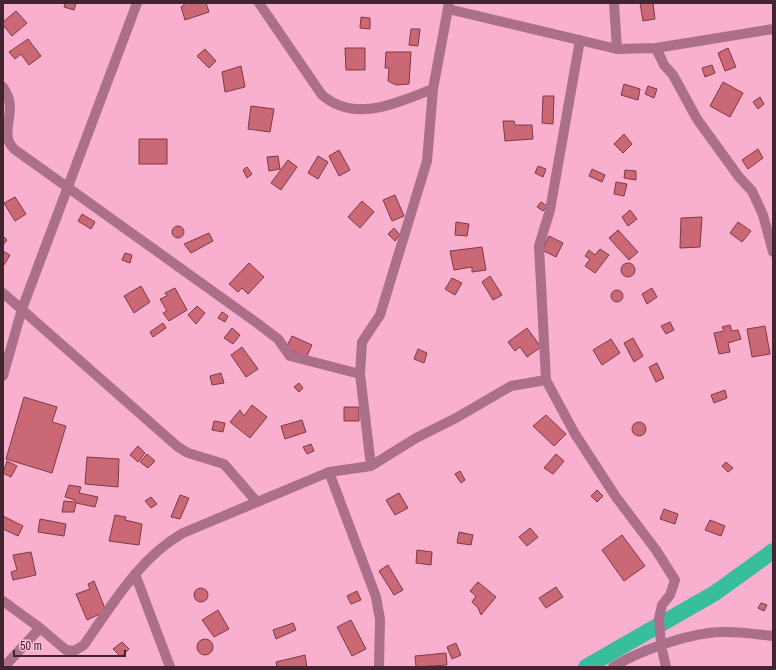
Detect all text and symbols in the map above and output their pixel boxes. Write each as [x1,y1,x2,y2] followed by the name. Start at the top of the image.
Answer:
[14,632,125,658] scale bar
[20,638,42,654] text: 50 m

